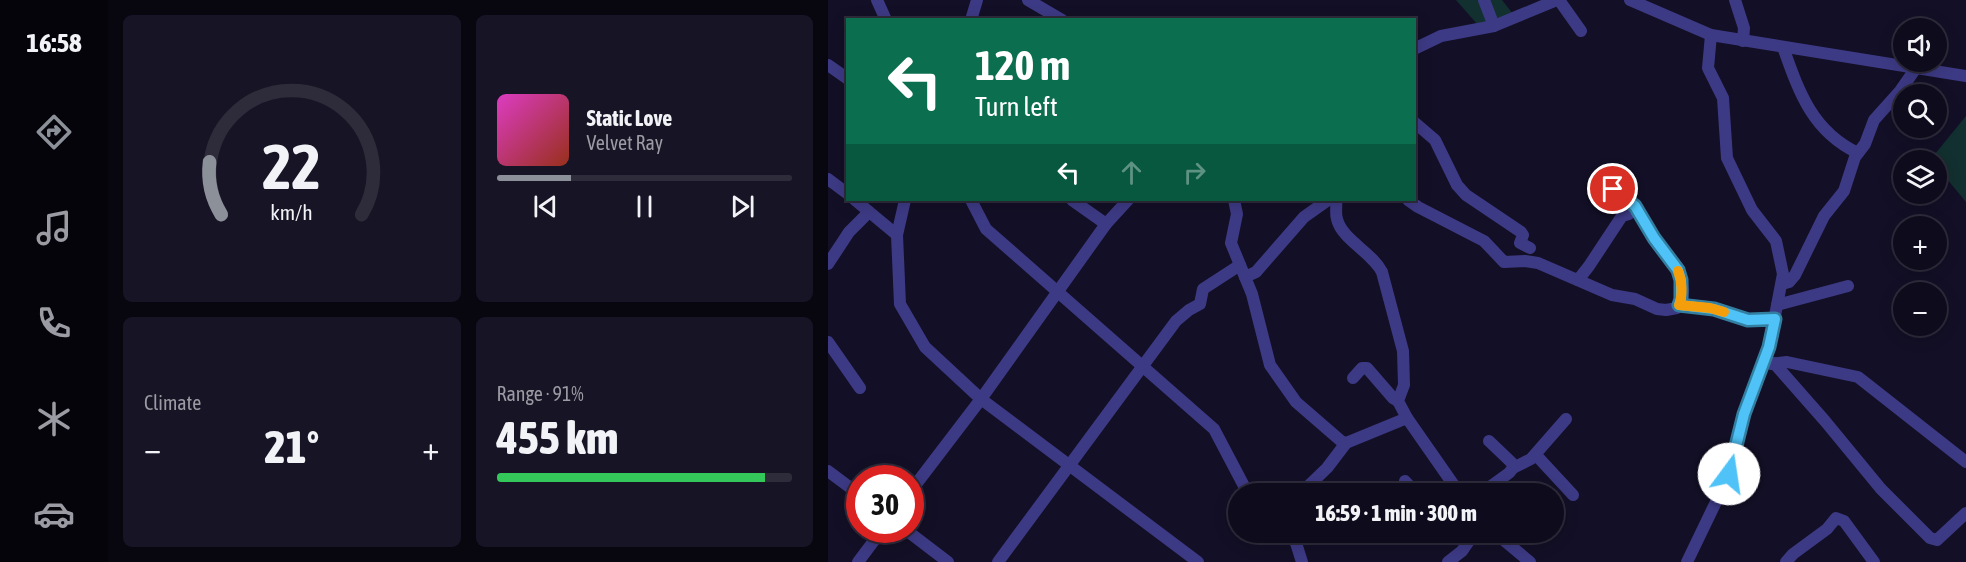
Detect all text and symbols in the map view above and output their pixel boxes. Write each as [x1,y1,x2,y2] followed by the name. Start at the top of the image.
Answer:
[1893,18,1947,336] map controls
[1893,18,1947,72] button: sound
[26,27,82,58] text: 16:58
[975,41,1070,89] text: 120 m
[876,42,954,120] icon: left
[1893,84,1947,138] button: search
[975,91,1058,122] text: Turn left
[587,105,672,131] text: Static Love
[33,111,75,153] icon: directions
[587,131,663,154] text: Velvet Ray
[262,132,321,203] text: 22
[1893,150,1947,204] button: layers
[1052,156,1085,189] icon: left
[1115,156,1148,189] icon: ahead
[1178,156,1211,189] icon: right
[1587,163,1638,214] pin
[1596,172,1629,205] icon: arrive
[529,190,562,223] icon: previous
[628,190,661,223] icon: pause
[726,190,759,223] icon: next
[270,201,313,226] text: km/h
[33,207,75,249] icon: music
[1893,216,1947,270] button: +
[1893,282,1947,336] button: −
[33,302,75,344] icon: phone
[497,382,584,405] text: Range · 91%
[144,391,201,414] text: Climate
[33,398,75,440] icon: climate
[497,412,618,464] text: 455 km
[264,421,319,473] text: 21°
[144,429,161,467] text: −
[422,429,439,467] text: +
[1697,442,1761,506] position arrow
[846,465,924,543] speed limit sign: 30
[33,493,75,535] icon: car
[1315,500,1477,526] text: 16:59 · 1 min · 300 m

